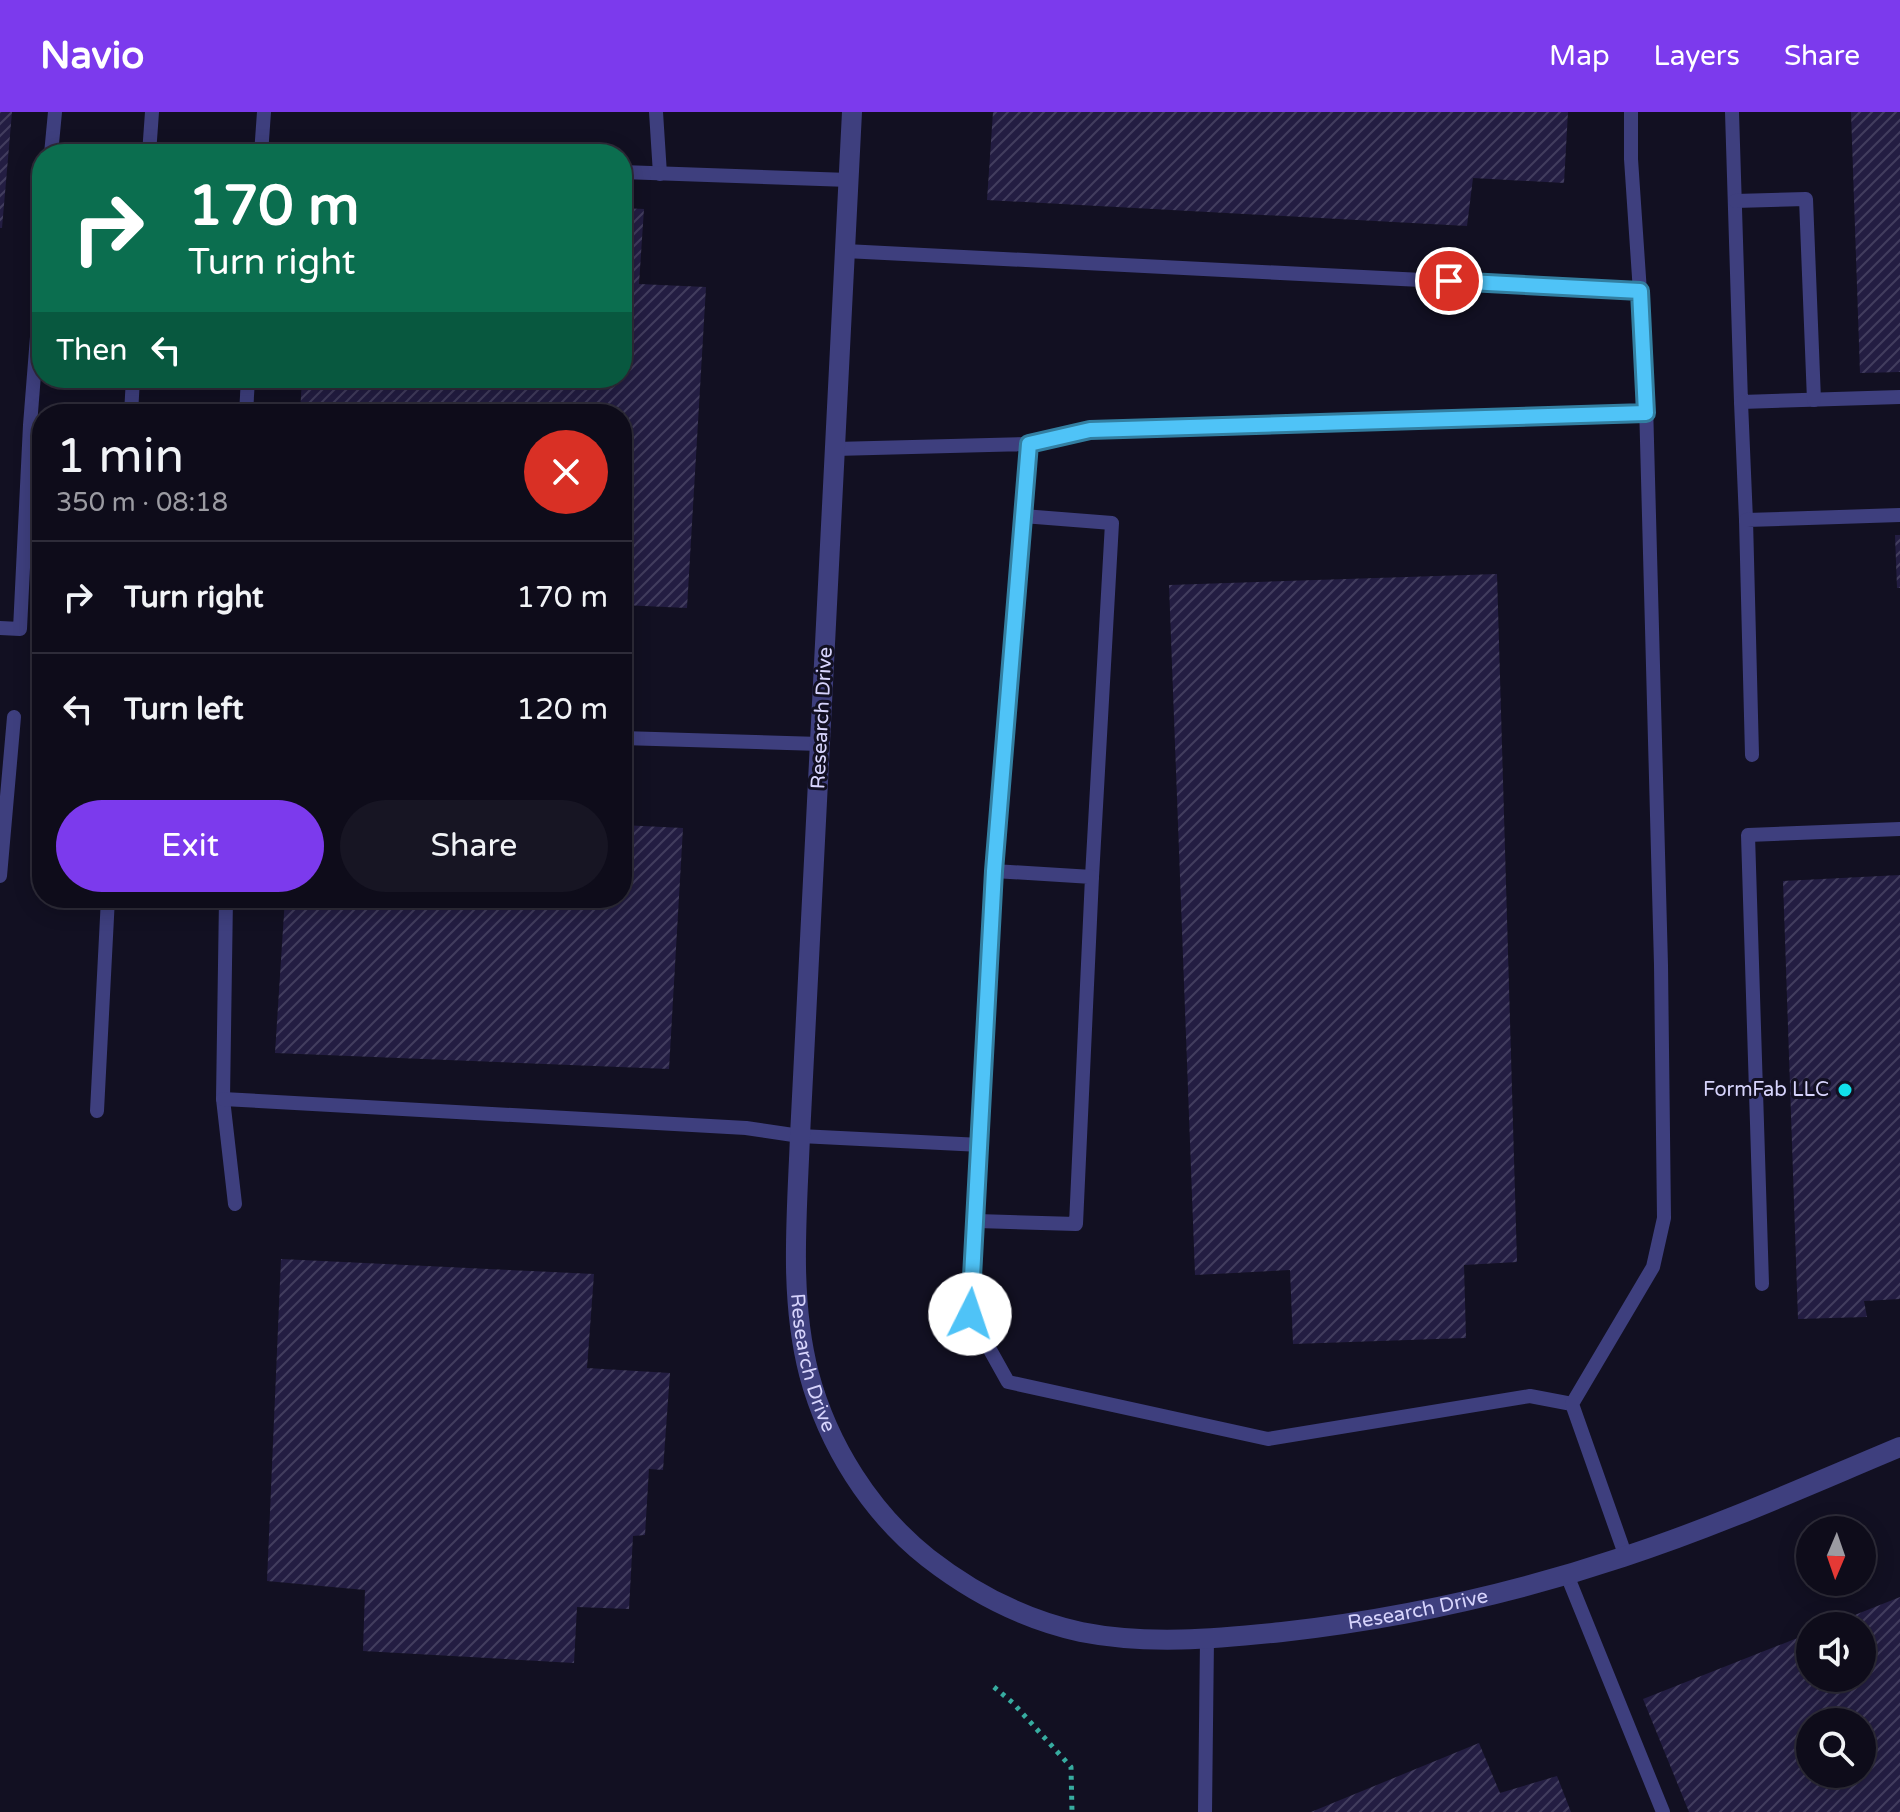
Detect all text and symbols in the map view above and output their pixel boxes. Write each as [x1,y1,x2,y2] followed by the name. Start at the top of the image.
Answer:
[40,33,144,79] text: Navio
[1549,39,1610,73] text: Map
[1654,39,1740,73] text: Layers
[1784,39,1860,73] text: Share
[188,173,359,240] text: 170 m
[56,176,160,280] icon: right
[188,241,355,284] text: Turn right
[1415,247,1483,315] pin
[1427,259,1471,303] icon: arrive
[144,328,188,372] icon: left
[56,332,128,369] text: Then
[56,428,184,486] text: 1 min
[524,430,608,514] button: close
[56,487,228,518] text: 350 m · 08:18
[56,575,100,619] icon: right
[124,579,264,616] text: Turn right
[516,579,608,616] text: 170 m
[806,646,838,790] street label: Research Drive
[56,687,100,731] icon: left
[124,691,243,728] text: Turn left
[516,691,608,728] text: 120 m
[56,800,324,892] button: Exit
[340,800,608,892] button: Share
[1703,1078,1829,1102] place label: FormFab LLC
[1836,1081,1854,1099] marker: FormFab LLC
[928,1272,1012,1356] position arrow
[785,1292,841,1436] street label: Research Drive
[1796,1516,1876,1596] north arrow
[1796,1516,1876,1788] map controls
[1346,1584,1490,1635] street label: Research Drive
[1796,1612,1876,1692] button: sound
[1796,1708,1876,1788] button: search

